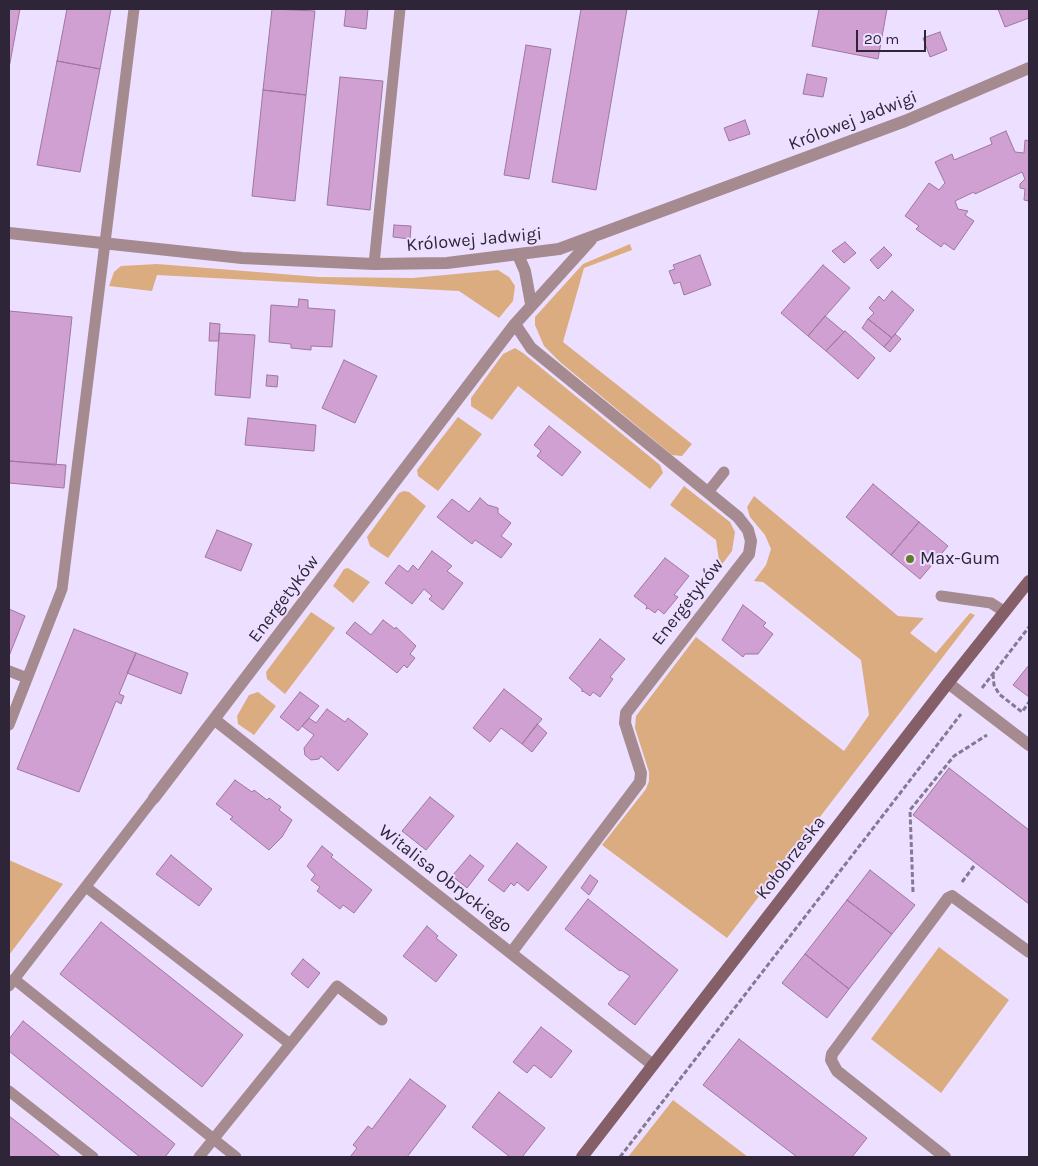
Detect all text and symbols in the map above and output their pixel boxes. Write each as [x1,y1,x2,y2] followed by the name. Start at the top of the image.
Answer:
[858,20,928,52] scale bar
[864,30,899,48] text: 20 m
[786,87,920,155] street label: Królowej Jadwigi
[405,223,543,257] street label: Królowej Jadwigi
[920,548,1000,570] place label: Max-Gum
[244,551,324,647] street label: Energetyków
[904,553,916,565] marker: Max-Gum
[647,554,729,650] street label: Energetyków
[752,812,830,904] street label: Kołobrzeska
[374,820,516,938] street label: Witalisa Obryckiego

